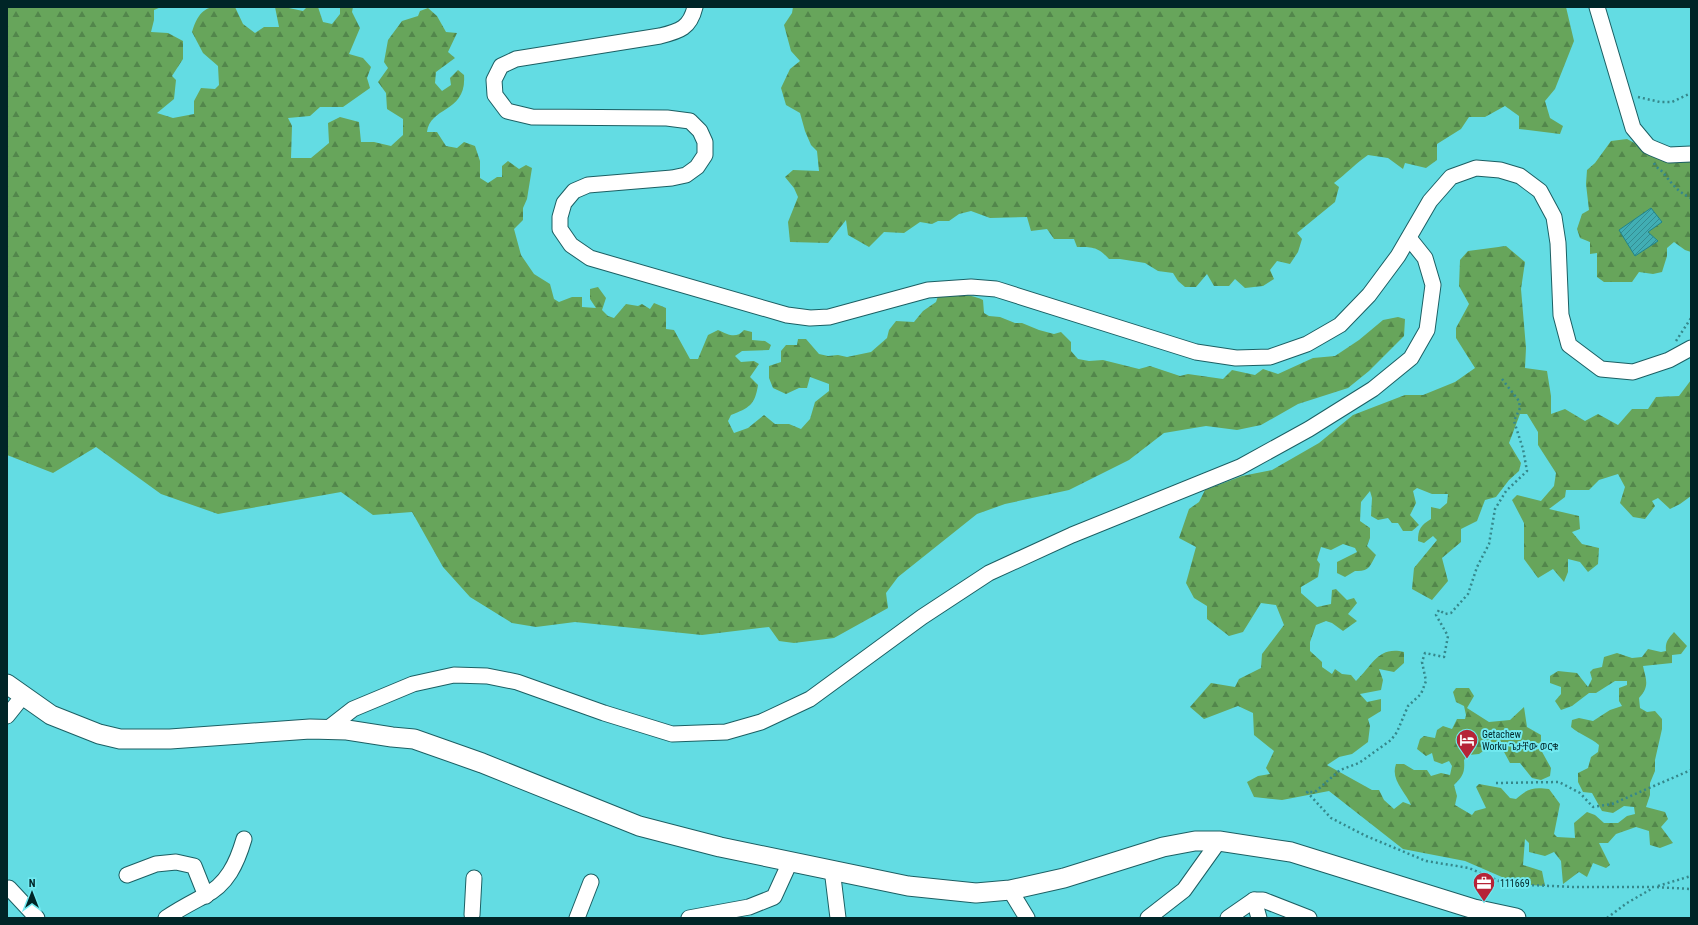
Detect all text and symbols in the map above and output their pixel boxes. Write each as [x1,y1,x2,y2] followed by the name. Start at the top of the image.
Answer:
[1454,727,1480,760] hotel icon: Getachew Worku ጌታቸው ወርቁ
[1482,729,1559,752] place label: Getachew Worku ጌታቸው ወርቁ
[1471,870,1497,903] office icon: 111669
[12,873,52,913] north arrow
[29,877,36,890] text: N
[1500,878,1530,889] place label: 111669

